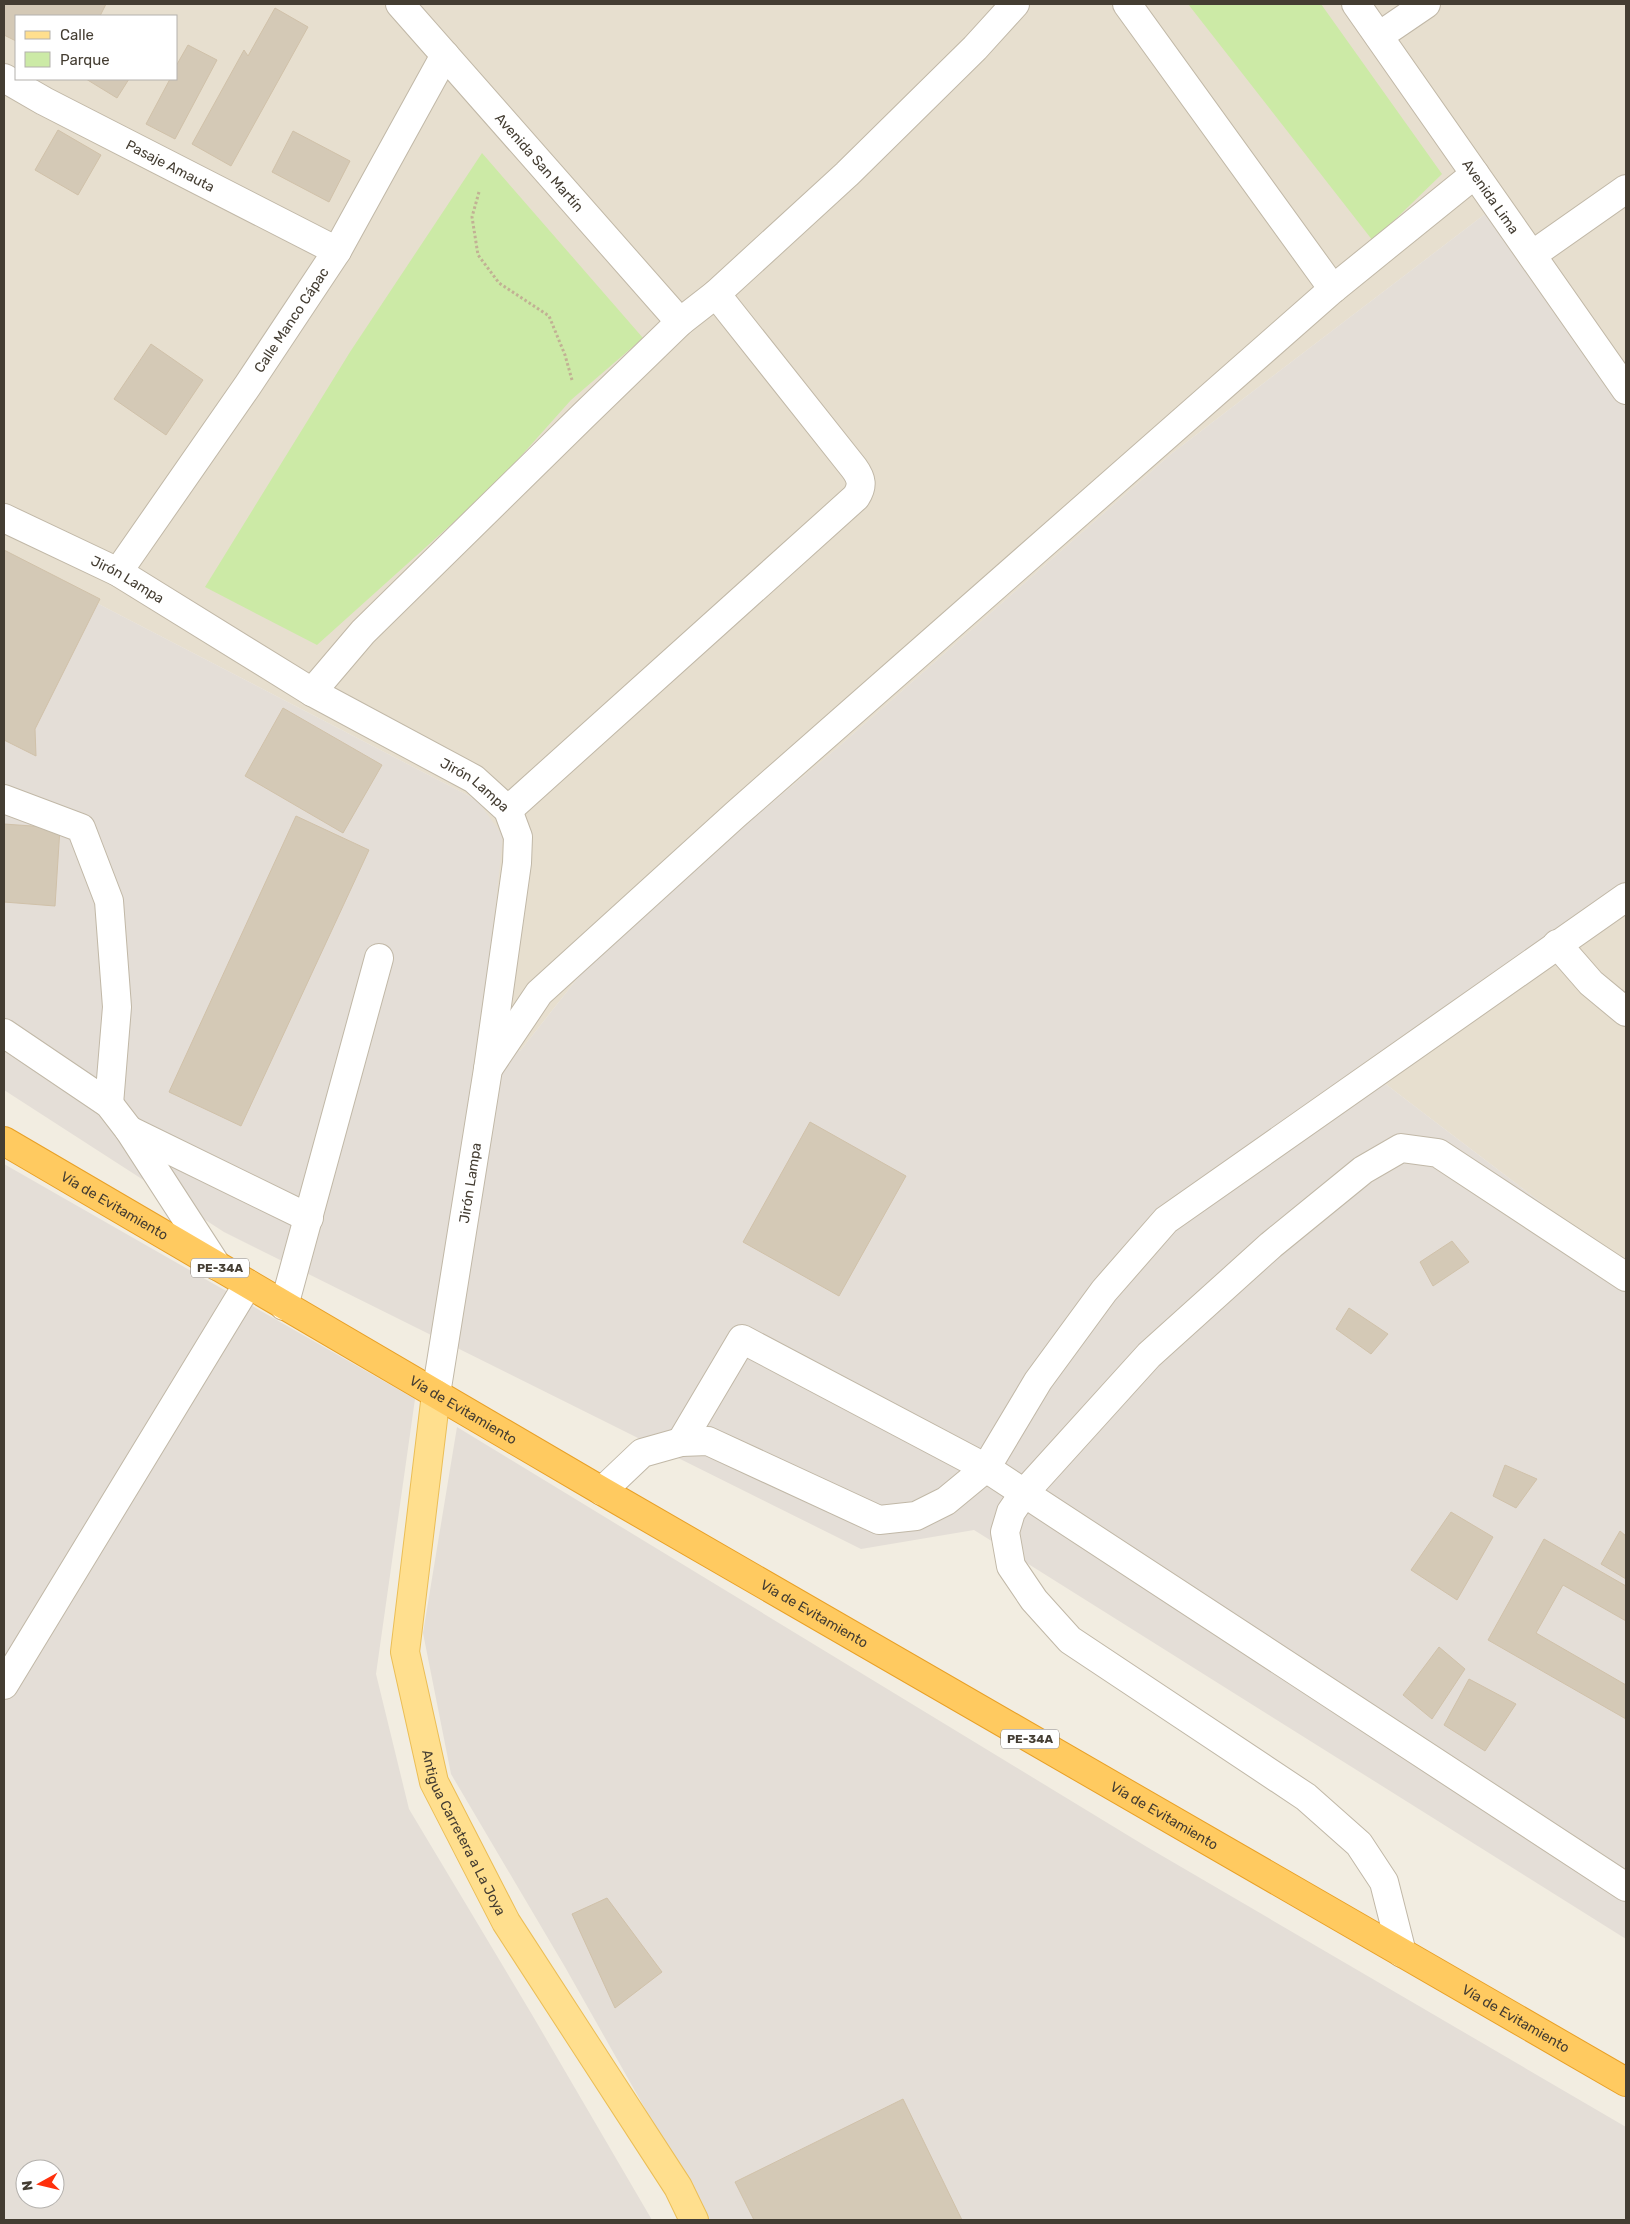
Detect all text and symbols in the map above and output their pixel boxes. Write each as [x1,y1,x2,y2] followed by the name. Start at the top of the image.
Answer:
[15,15,178,80] legend
[60,26,94,44] text: Calle
[60,51,110,69] text: Parque
[491,110,587,215] street label: Avenida San Martín
[123,136,217,196] street label: Pasaje Amauta
[1458,156,1522,237] street label: Avenida Lima
[251,264,333,376] street label: Calle Manco Cápac
[88,552,167,607] street label: Jirón Lampa
[437,754,512,816] street label: Jirón Lampa
[456,1141,485,1225] street label: Jirón Lampa
[57,1168,171,1244] street label: Vía de Evitamiento
[191,1258,249,1278] road number: PE-34A
[406,1372,520,1448] street label: Vía de Evitamiento
[757,1576,871,1652] street label: Vía de Evitamiento
[1001,1730,1059,1748] road number: PE-34A
[418,1748,509,1918] street label: Antigua Carretera a La Joya
[1107,1778,1221,1854] street label: Vía de Evitamiento
[1459,1981,1572,2057] street label: Vía de Evitamiento
[15,2159,65,2209] north arrow
[19,2180,37,2192] text: N

